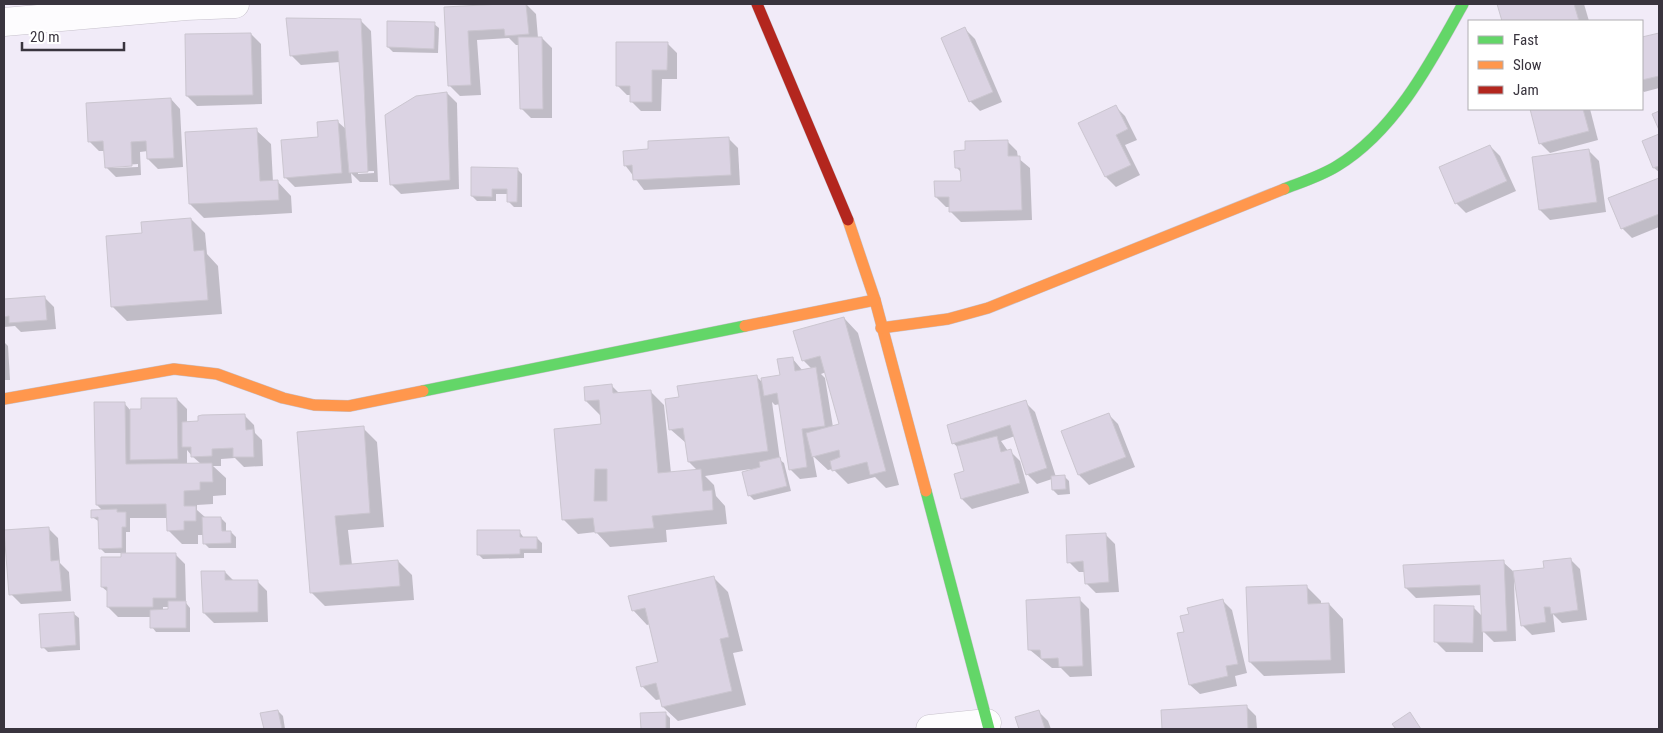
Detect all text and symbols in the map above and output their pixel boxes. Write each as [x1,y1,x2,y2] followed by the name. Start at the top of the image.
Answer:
[22,20,125,52] scale bar
[1468,20,1643,110] legend
[30,28,60,46] text: 20 m
[1513,31,1538,49] text: Fast
[1513,56,1542,74] text: Slow
[1513,81,1539,99] text: Jam

